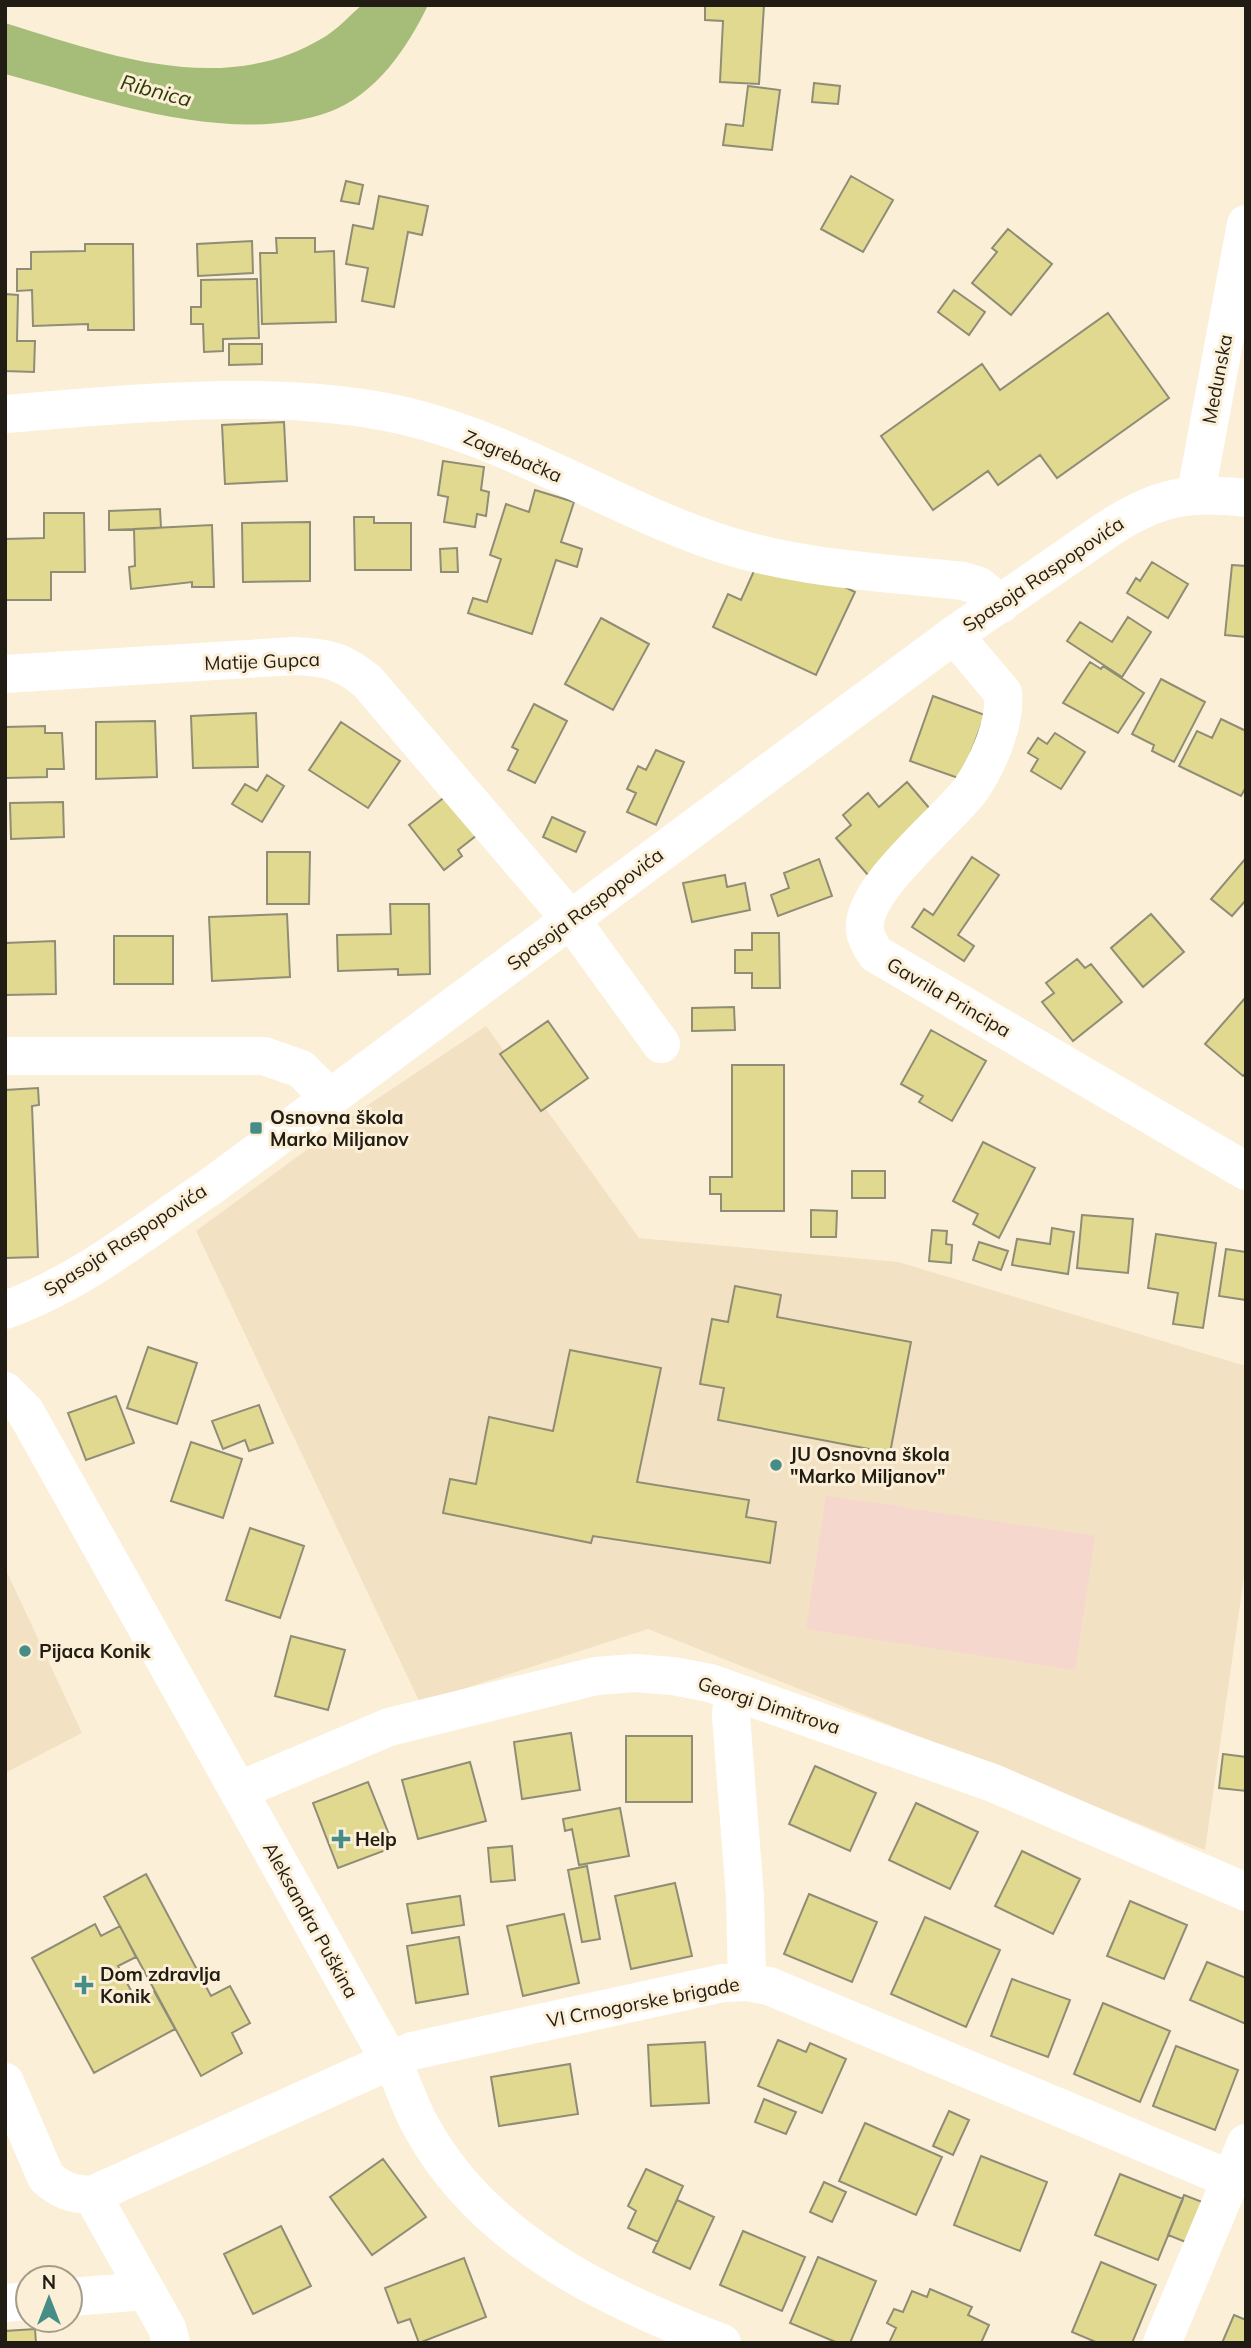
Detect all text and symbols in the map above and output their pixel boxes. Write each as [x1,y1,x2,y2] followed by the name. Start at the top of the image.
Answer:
[118,68,195,112] water label: Ribnica
[1197,332,1237,426] street label: Medunska
[460,425,566,487] street label: Zagrebačka
[958,511,1128,637] street label: Spasoja Raspopovića
[204,647,320,675] street label: Matije Gupca
[502,842,668,976] street label: Spasoja Raspopovića
[883,952,1015,1042] street label: Gavrila Principa
[270,1105,409,1151] place label: Osnovna škola Marko Miljanov
[248,1120,264,1136] marker: Osnovna škola Marko Miljanov
[39,1178,211,1302] street label: Spasoja Raspopovića
[790,1442,950,1488] place label: JU Osnovna škola "Marko Miljanov"
[768,1457,784,1473] marker: JU Osnovna škola "Marko Miljanov"
[39,1639,151,1663] place label: Pijaca Konik
[17,1643,33,1659] marker: Pijaca Konik
[695,1671,843,1739] street label: Georgi Dimitrova
[355,1827,397,1851] place label: Help
[333,1831,349,1847] marker: Help
[258,1838,364,2002] street label: Aleksandra Puškina
[100,1962,221,2008] place label: Dom zdravlja Konik
[545,1972,741,2032] street label: VI Crnogorske brigade
[74,1975,94,1995] marker: Dom zdravlja Konik
[14,2264,84,2334] north arrow
[42,2270,56,2294] text: N

